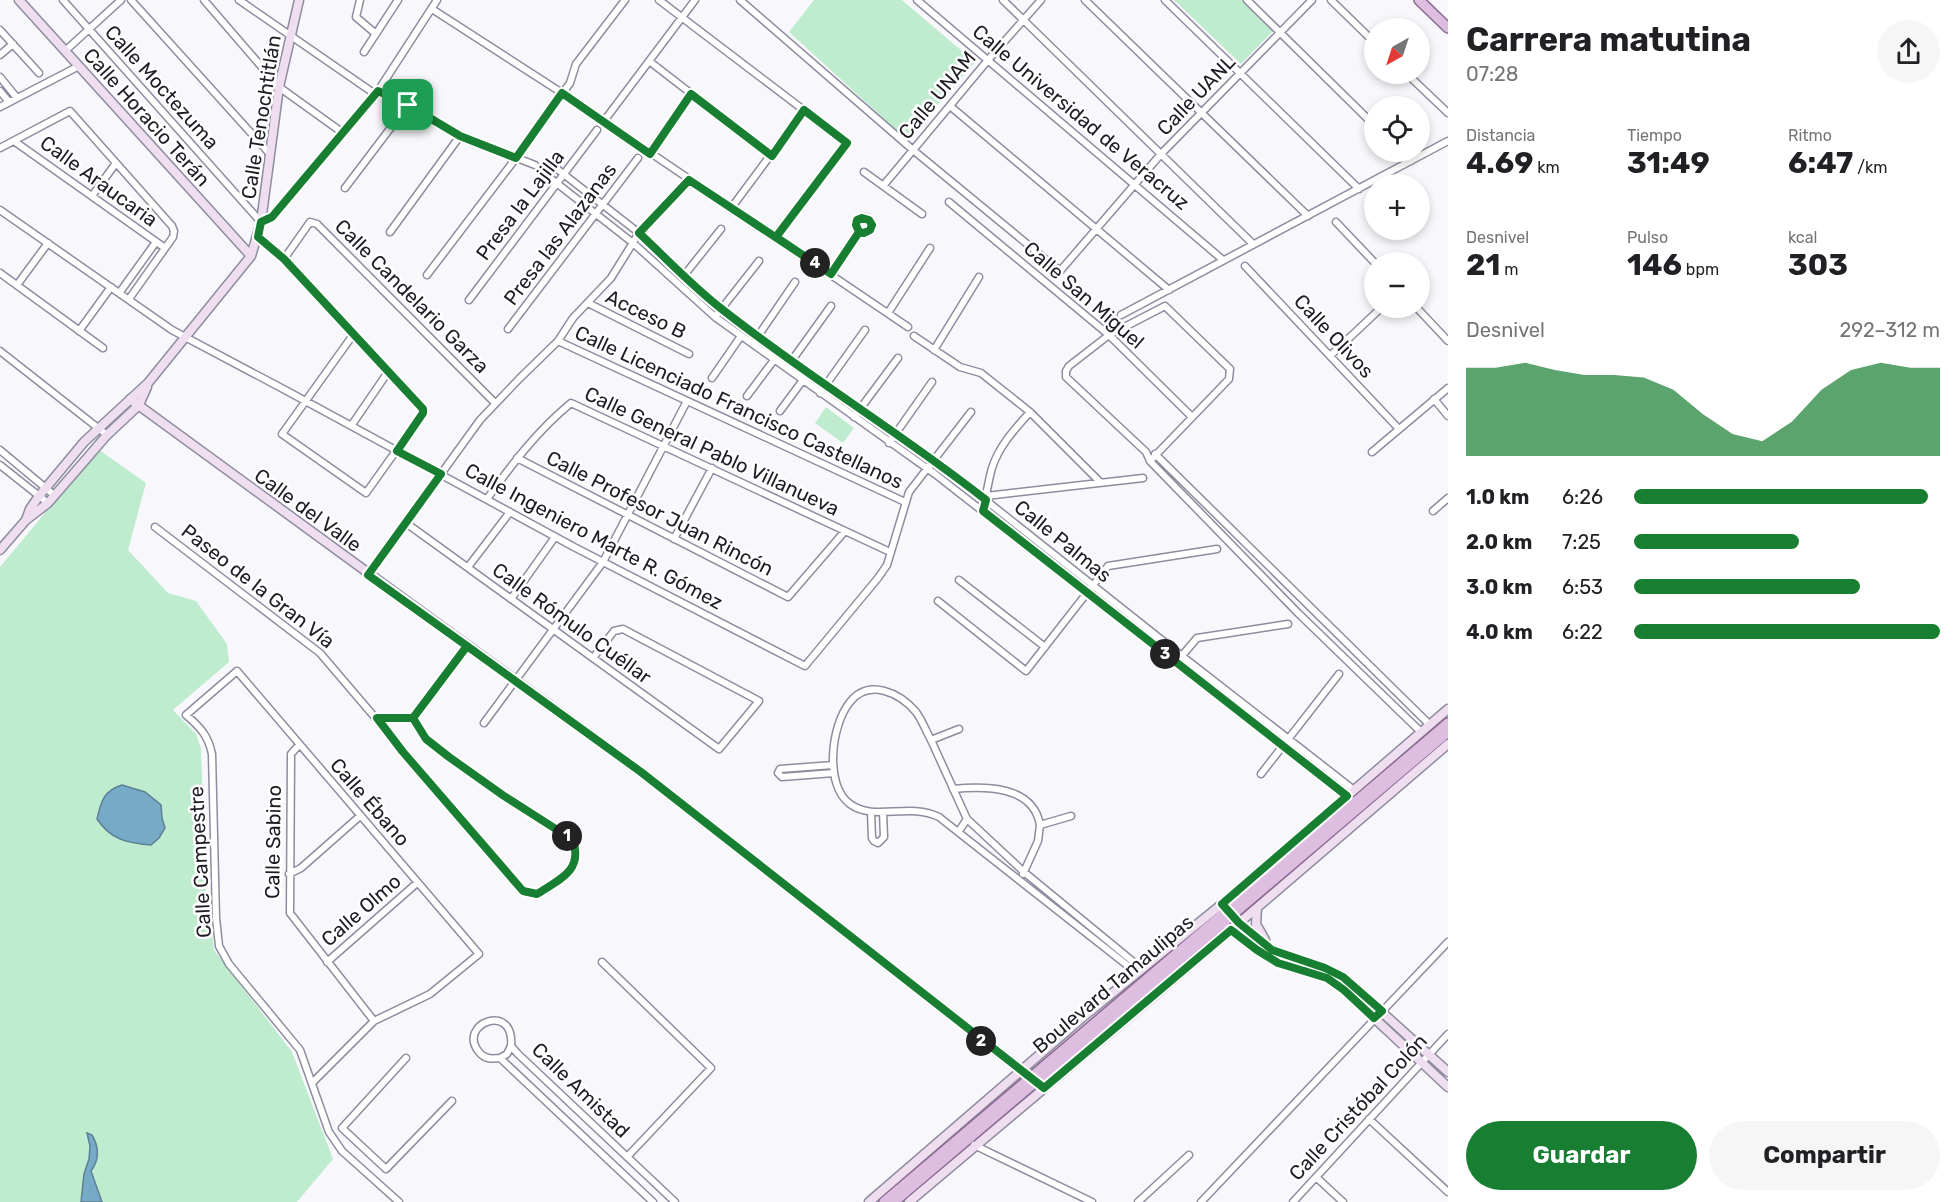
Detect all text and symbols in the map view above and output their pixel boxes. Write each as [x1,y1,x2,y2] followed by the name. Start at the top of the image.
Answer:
[1364,18,1430,84] north arrow
[1364,18,1430,318] map controls
[968,19,1194,215] street label: Calle Universidad de Veracruz
[100,20,224,154] street label: Calle Moctezuma
[1466,20,1751,59] text: Carrera matutina
[1877,20,1940,83] button: share
[236,33,286,201] street label: Calle Tenochtitlán
[79,43,215,191] street label: Calle Horacio Terán
[893,46,981,144] street label: Calle UNAM
[1152,50,1240,140] street label: Calle UANL
[1466,62,1519,86] text: 07:28
[382,79,433,130] pin
[391,88,424,121] icon: arrive
[1364,96,1430,162] button: locate
[1466,126,1535,145] text: Distancia
[1627,126,1682,145] text: Tiempo
[1788,126,1832,145] text: Ritmo
[36,130,162,232] street label: Calle Araucaria
[471,145,569,265] street label: Presa la Lajilla
[1466,145,1533,181] text: 4.69
[1627,145,1710,181] text: 31:49
[1788,145,1853,181] text: 6:47
[499,158,621,310] street label: Presa las Alazanas
[1533,158,1560,177] text: km
[1853,158,1887,177] text: /km
[1364,174,1430,240] button: +
[330,214,494,378] street label: Calle Candelario Garza
[1466,228,1529,247] text: Desnivel
[1627,228,1668,247] text: Pulso
[1788,228,1817,247] text: kcal
[1019,236,1149,354] street label: Calle San Miguel
[1466,247,1500,283] text: 21
[1627,247,1682,283] text: 146
[1788,247,1848,283] text: 303
[800,248,830,278] pin: 4
[1364,252,1430,318] button: −
[810,253,820,272] text: 4
[1500,260,1519,279] text: m
[1682,260,1719,279] text: bpm
[602,284,690,344] street label: Acceso B
[1289,289,1379,383] street label: Calle Olivos
[1466,318,1545,342] text: Desnivel
[1839,318,1940,342] text: 292–312 m
[571,320,907,494] street label: Calle Licenciado Francisco Castellanos
[581,381,843,521] street label: Calle General Pablo Villanueva
[542,445,778,581] street label: Calle Profesor Juan Rincón
[461,458,727,614] street label: Calle Ingeniero Marte R. Gómez
[250,463,366,557] street label: Calle del Valle
[1466,485,1529,509] text: 1.0 km
[1562,485,1603,509] text: 6:26
[1010,495,1116,587] street label: Calle Palmas
[177,519,339,653] street label: Paseo de la Gran Vía
[1466,530,1532,554] text: 2.0 km
[1562,530,1601,554] text: 7:25
[488,557,656,689] street label: Calle Rómulo Cuéllar
[1466,575,1533,599] text: 3.0 km
[1562,575,1603,599] text: 6:53
[1466,620,1533,644] text: 4.0 km
[1562,620,1603,644] text: 6:22
[1150,639,1180,669] pin: 3
[1160,644,1170,663] text: 3
[325,753,415,851] street label: Calle Ébano
[184,785,216,939] street label: Calle Campestre
[260,785,286,899] street label: Calle Sabino
[552,821,582,851] pin: 1
[563,826,571,845] text: 1
[316,869,406,951] street label: Calle Olmo
[1028,910,1198,1058] street label: Boulevard Tamaulipas
[966,1026,996,1056] pin: 2
[1284,1029,1432,1185] street label: Calle Cristóbal Colón
[976,1031,986,1050] text: 2
[527,1037,635,1143] street label: Calle Amistad
[1466,1121,1697,1190] button: Guardar
[1709,1121,1940,1190] button: Compartir

